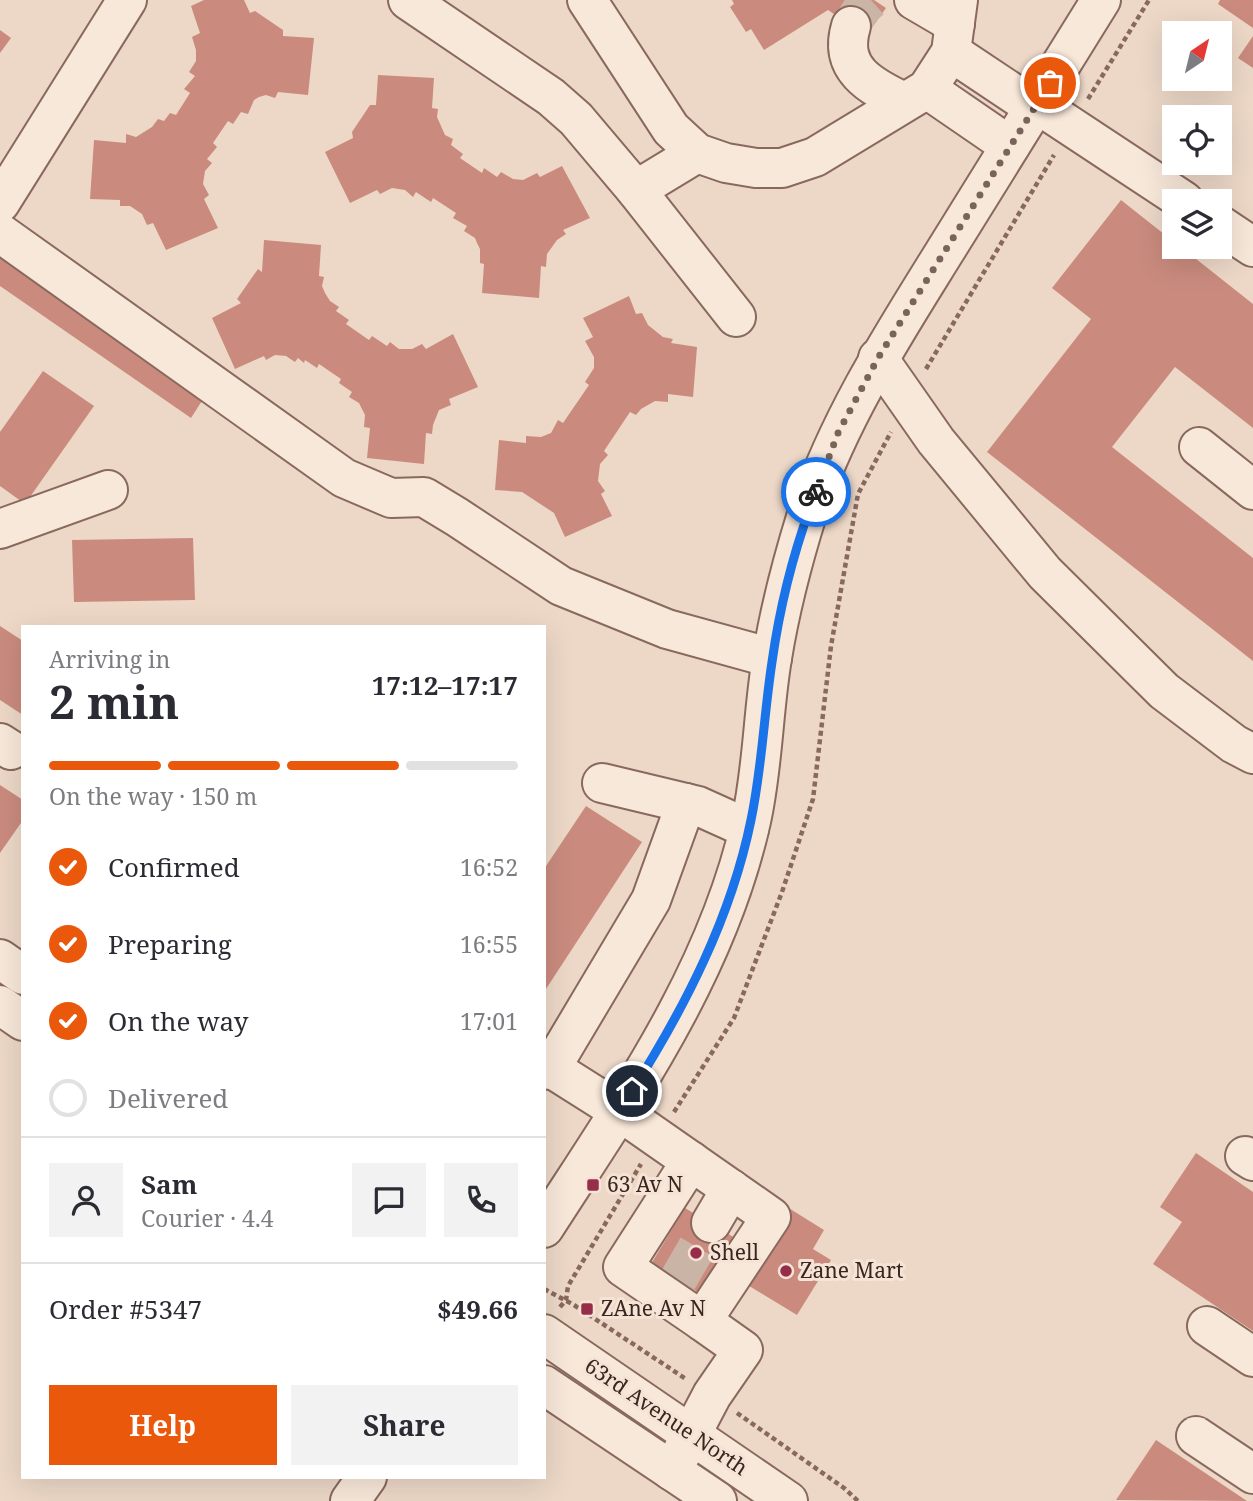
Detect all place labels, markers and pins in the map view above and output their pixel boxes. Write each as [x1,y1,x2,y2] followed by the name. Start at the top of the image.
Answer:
[1020,53,1080,113] pin
[602,1061,662,1121] pin
[607,1170,683,1198] place label: 63 Av N
[585,1177,601,1193] marker: 63 Av N
[710,1238,760,1266] place label: Shell
[688,1245,704,1261] marker: Shell
[800,1256,903,1284] place label: Zane Mart
[778,1263,794,1279] marker: Zane Mart
[601,1294,706,1322] place label: ZAne Av N
[579,1301,595,1317] marker: ZAne Av N

